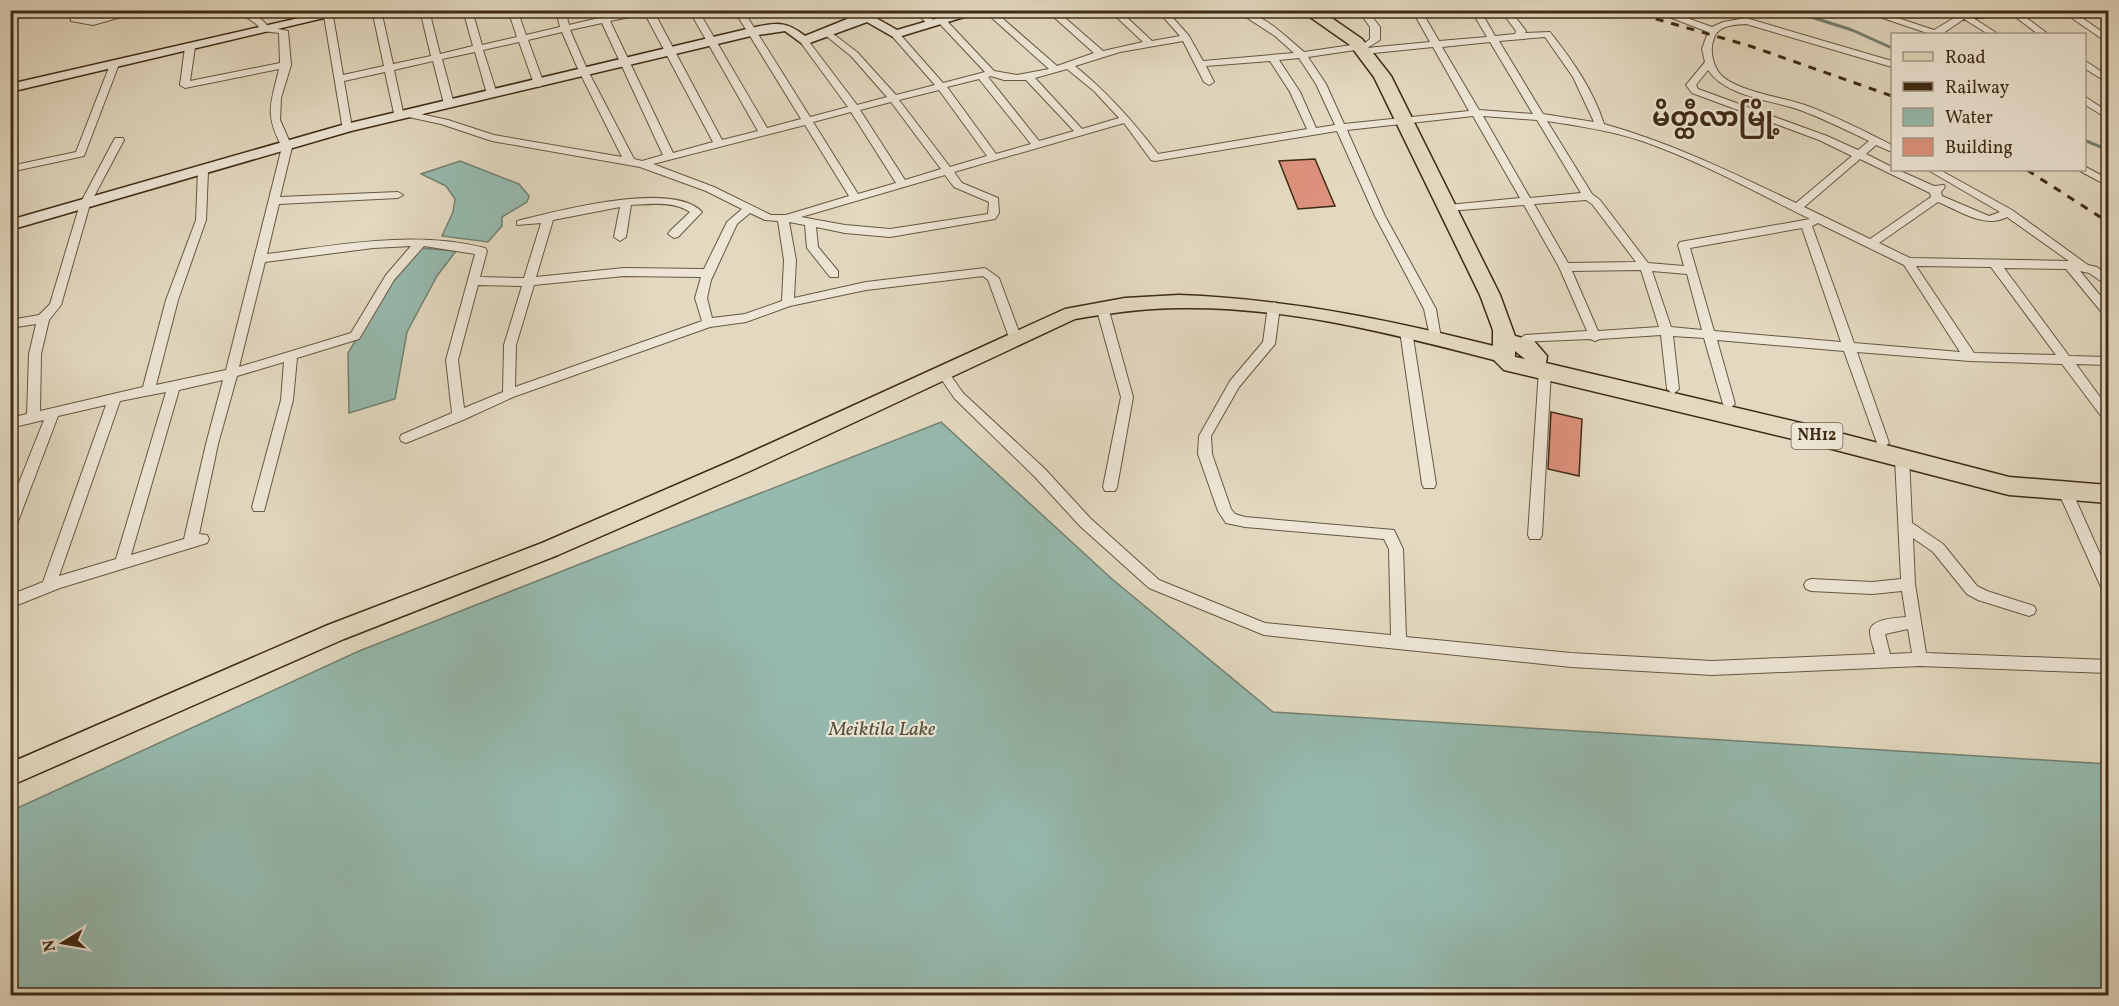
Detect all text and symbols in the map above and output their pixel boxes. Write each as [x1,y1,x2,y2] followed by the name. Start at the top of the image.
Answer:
[1891,33,2086,171] legend
[1945,46,1986,71] text: Road
[1945,76,2009,101] text: Railway
[1652,98,1780,139] district label: မိတ္ထီလာမြို့
[1945,106,1993,131] text: Water
[1945,136,2013,161] text: Building
[1792,423,1842,449] road number: NH12
[828,716,936,744] water label: Meiktila Lake
[33,913,93,973] north arrow
[38,937,62,953] text: N

